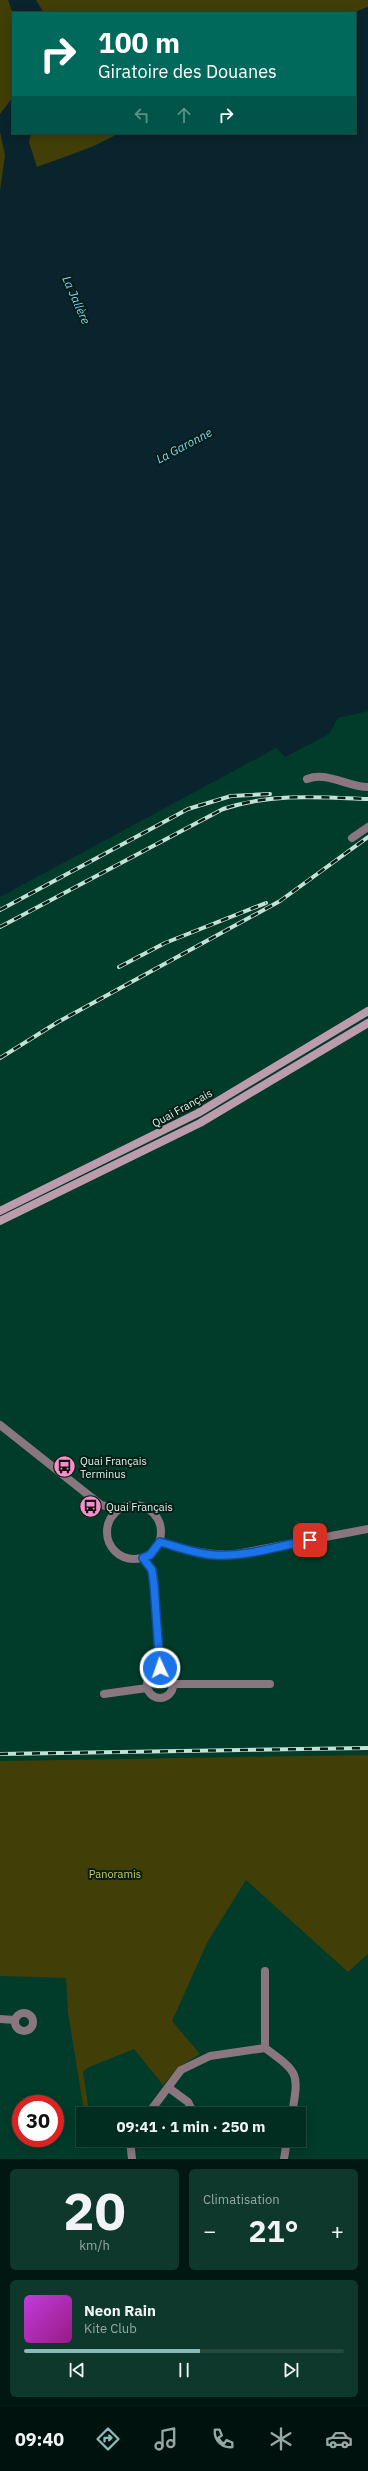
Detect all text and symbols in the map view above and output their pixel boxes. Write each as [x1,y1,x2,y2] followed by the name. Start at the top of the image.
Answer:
[98,24,180,61] text: 100 m
[32,28,84,80] icon: right
[98,60,277,83] text: Giratoire des Douanes
[131,104,153,126] icon: left
[173,104,195,126] icon: ahead
[215,104,237,126] icon: right
[59,273,94,326] water label: La Jallère
[153,425,214,466] water label: La Garonne
[149,1086,215,1130] street label: Quai Français
[52,1454,78,1480] bus stop icon: Quai Français Terminus
[80,1454,147,1481] place label: Quai Français Terminus
[77,1494,103,1520] bus stop icon: Quai Français
[106,1500,173,1514] place label: Quai Français
[293,1523,327,1557] pin
[299,1529,321,1551] icon: arrive
[139,1647,181,1689] position arrow
[89,1867,141,1881] park label: Panoramis
[12,2095,64,2147] speed limit sign: 30
[117,2117,265,2136] text: 09:41 · 1 min · 250 m
[63,2177,126,2244] text: 20
[203,2191,280,2208] text: Climatisation
[248,2211,299,2250] text: 21°
[203,2216,216,2245] text: −
[331,2216,344,2245] text: +
[79,2237,110,2254] text: km/h
[84,2301,156,2320] text: Neon Rain
[84,2320,137,2337] text: Kite Club
[66,2359,88,2381] icon: previous
[173,2359,195,2381] icon: pause
[280,2359,302,2381] icon: next
[94,2425,122,2453] icon: directions
[152,2425,180,2453] icon: music
[209,2425,237,2453] icon: phone
[267,2425,295,2453] icon: climate
[325,2425,353,2453] icon: car
[15,2428,64,2451] text: 09:40

